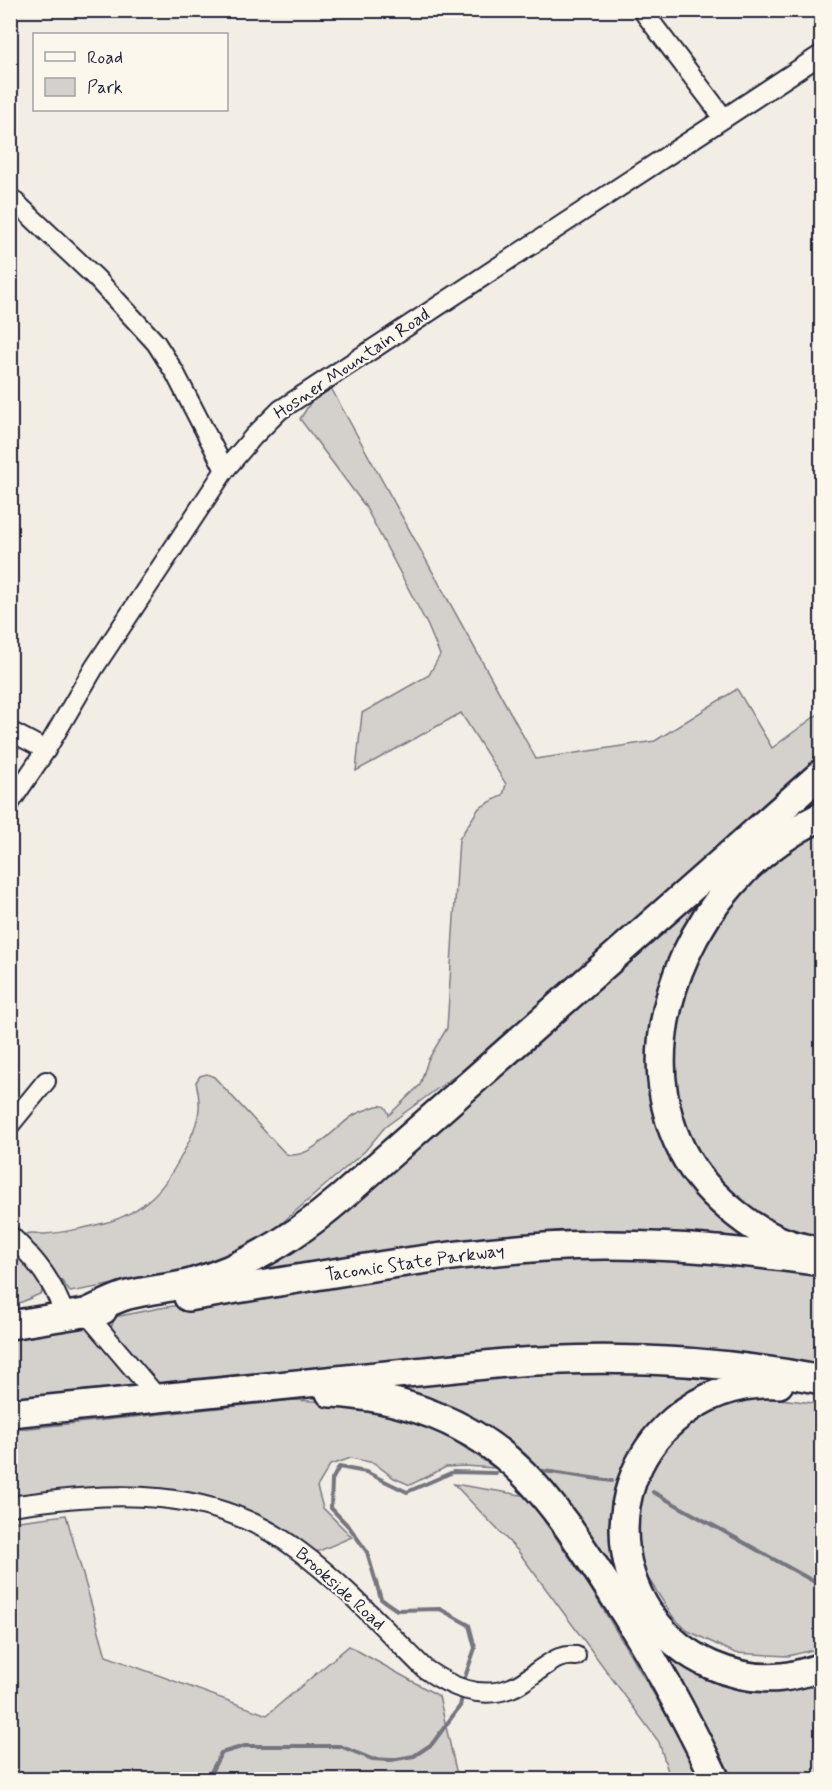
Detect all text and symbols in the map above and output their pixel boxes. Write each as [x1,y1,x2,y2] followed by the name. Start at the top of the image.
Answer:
[33,33,228,111] legend
[87,46,123,70] text: Road
[87,76,123,100] text: Park
[269,303,435,425] street label: Hosner Mountain Road
[324,1239,506,1287] street label: Taconic State Parkway
[290,1542,390,1636] street label: Brookside Road

